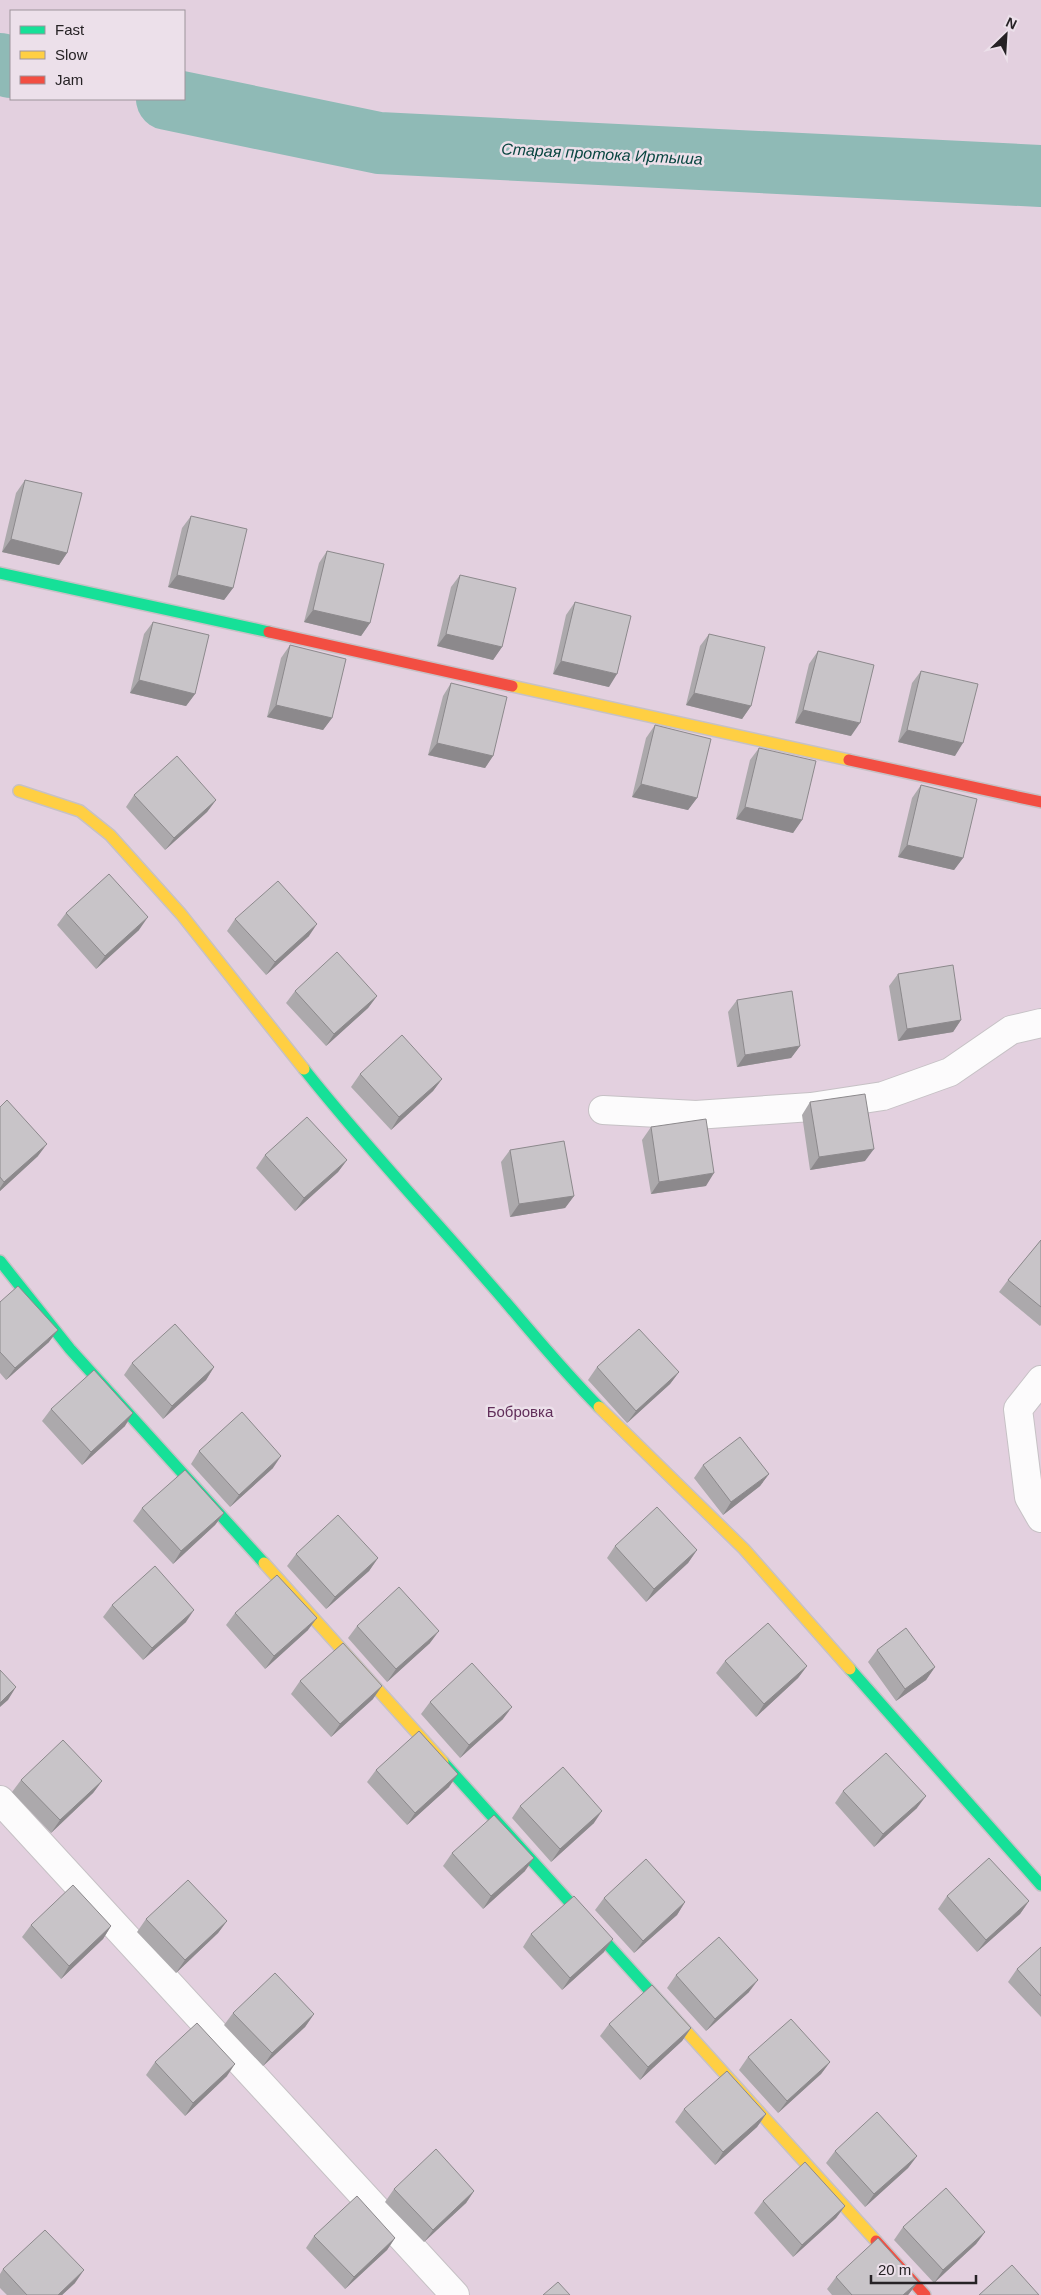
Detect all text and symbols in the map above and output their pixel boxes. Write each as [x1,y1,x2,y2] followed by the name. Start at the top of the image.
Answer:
[10,10,185,100] legend
[981,10,1031,60] north arrow
[1004,14,1019,33] text: N
[55,21,85,38] text: Fast
[55,46,88,63] text: Slow
[55,71,83,88] text: Jam
[501,140,703,168] water label: Старая протока Иртыша
[487,1403,554,1420] park label: Бобровка
[871,2252,976,2284] scale bar
[878,2261,911,2278] text: 20 m

